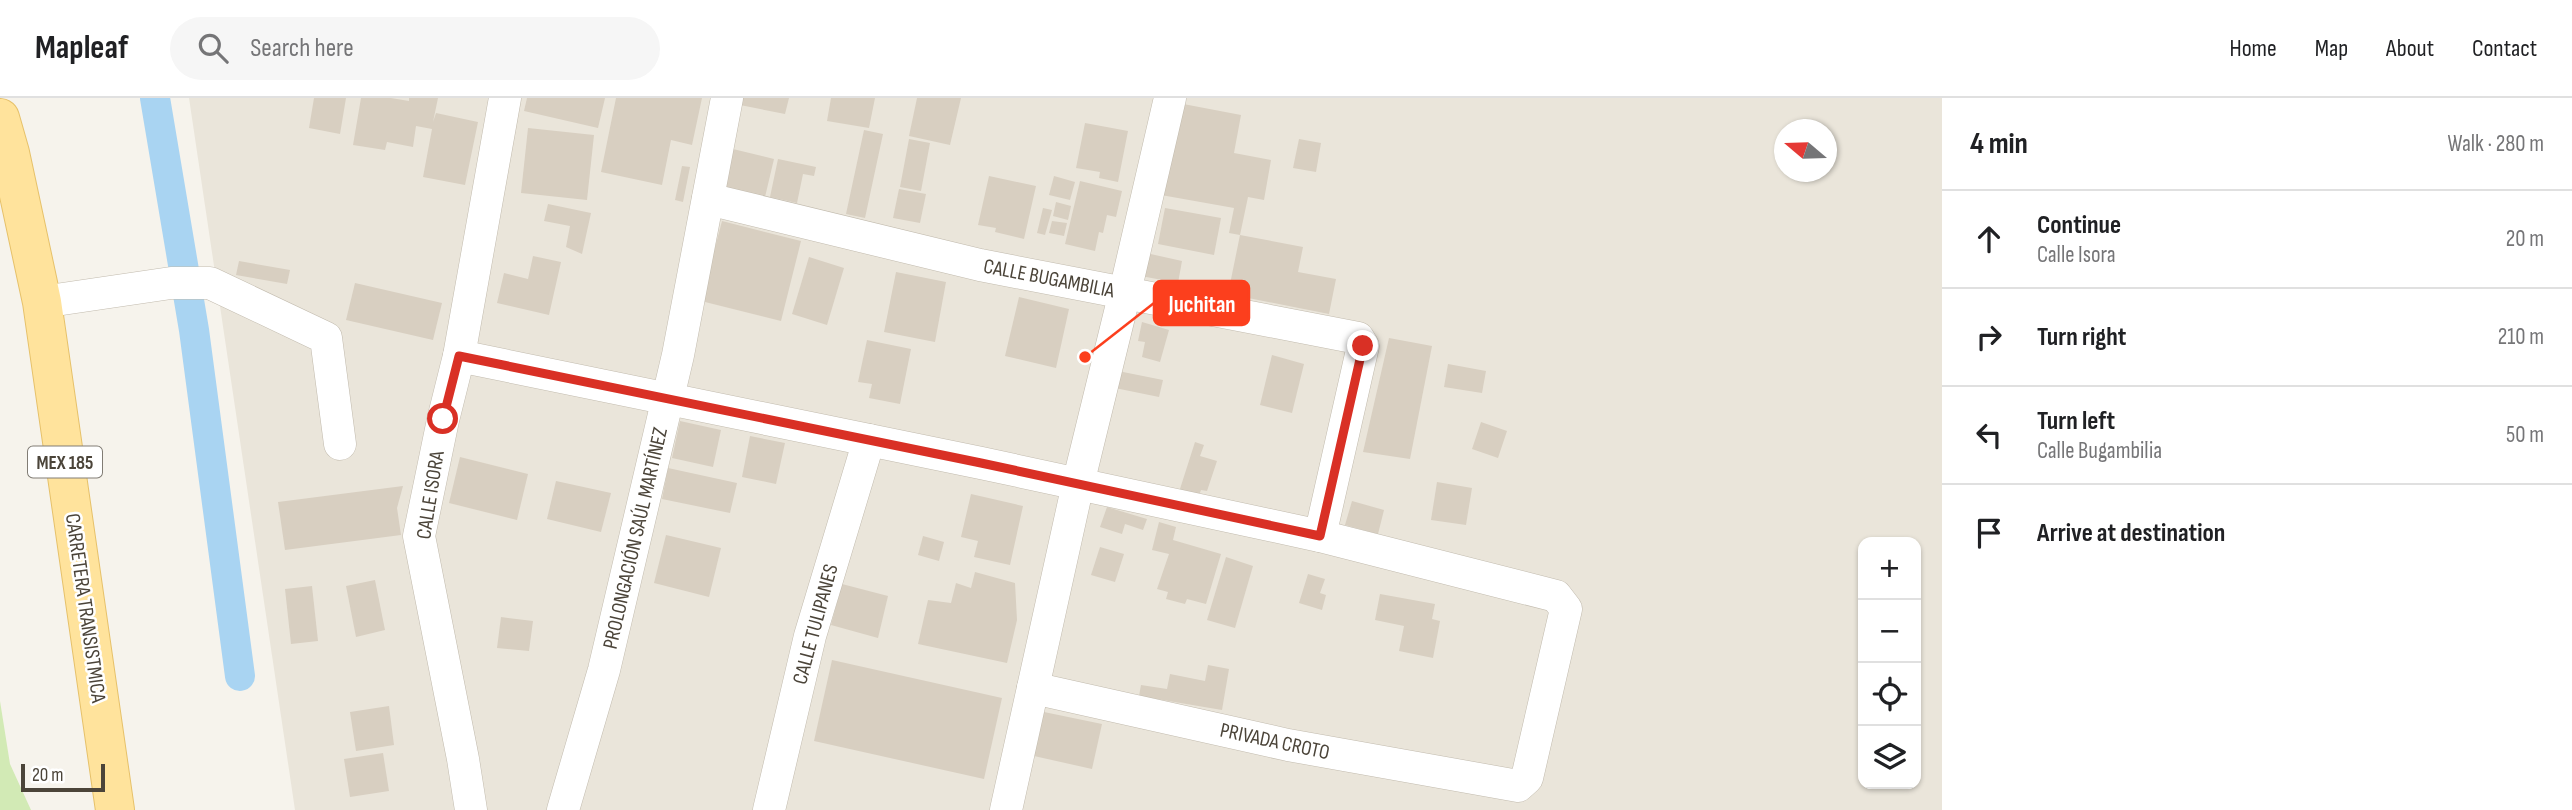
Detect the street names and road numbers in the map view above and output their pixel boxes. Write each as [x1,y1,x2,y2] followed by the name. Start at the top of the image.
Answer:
[981,254,1118,304] street label: CALLE BUGAMBILIA
[598,425,673,651] street label: PROLONGACIÓN SAÚL MARTÍNEZ
[28,446,102,478] road number: MEX 185
[411,448,450,541] street label: CALLE ISORA
[60,512,111,705] street label: CARRETERA TRANSISTMICA
[787,561,844,687] street label: CALLE TULIPANES
[1218,718,1332,765] street label: PRIVADA CROTO

